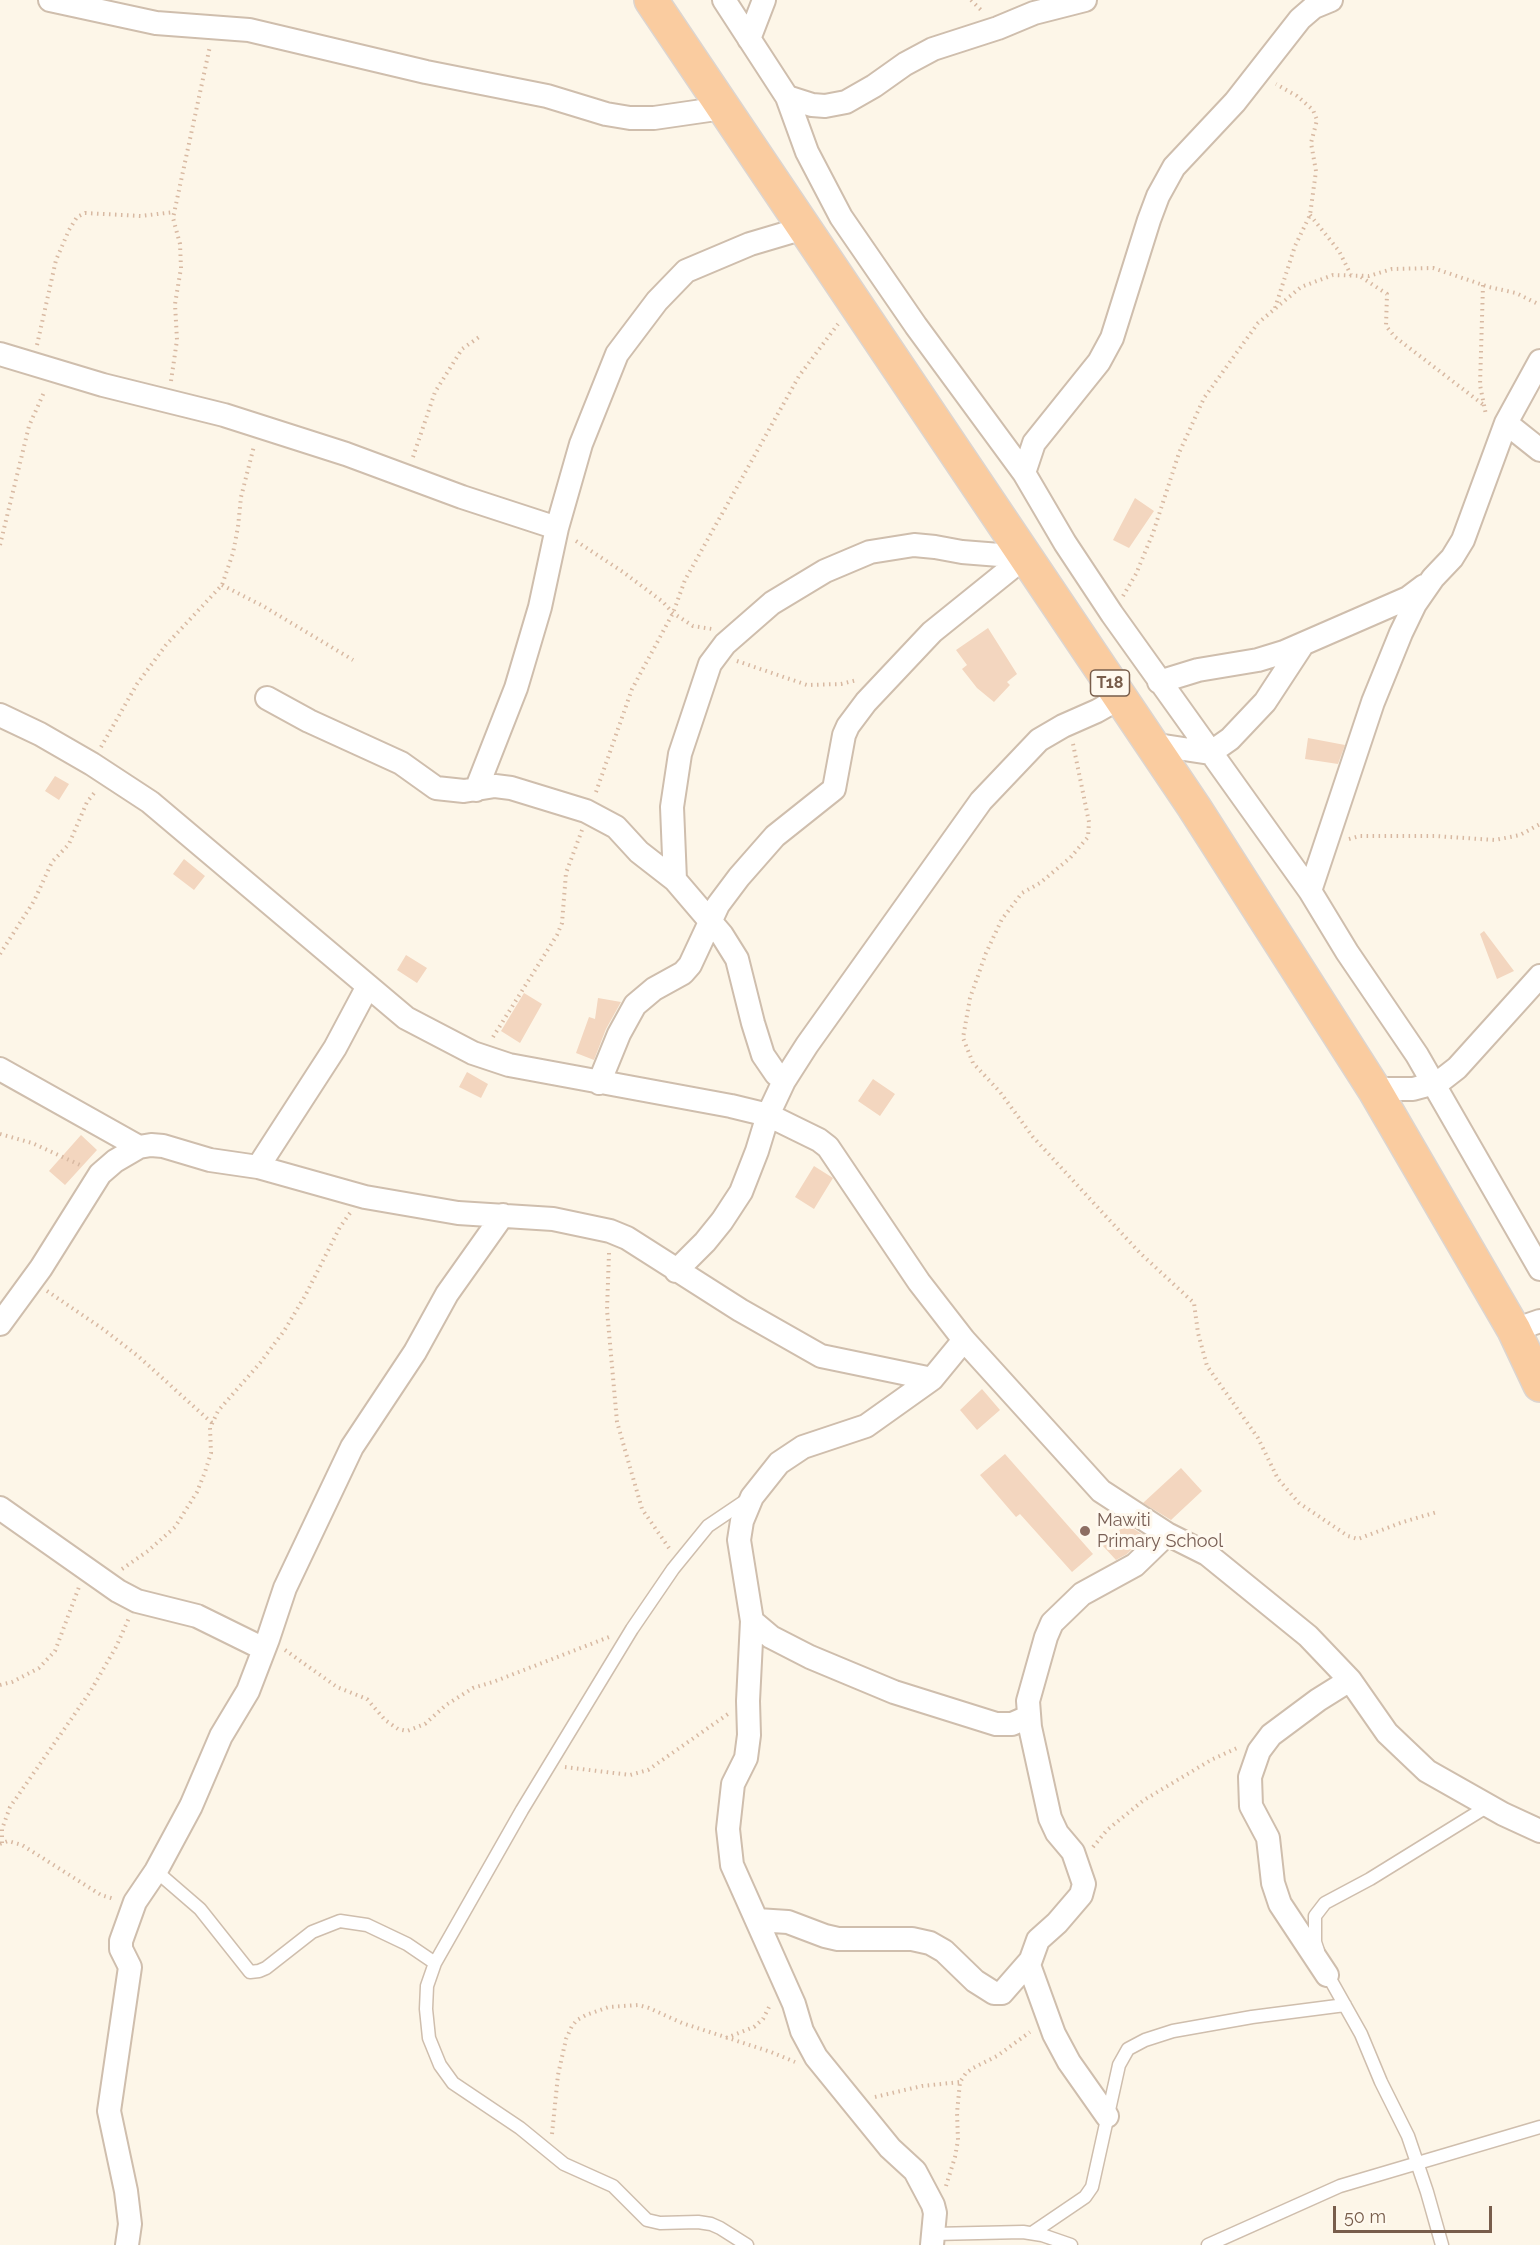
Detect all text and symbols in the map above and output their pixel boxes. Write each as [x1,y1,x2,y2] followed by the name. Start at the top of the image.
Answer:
[1090,670,1130,696] road number: T18
[1097,1510,1223,1552] place label: Mawiti Primary School
[1078,1524,1092,1538] marker: Mawiti Primary School
[1336,2194,1495,2232] scale bar
[1344,2206,1386,2227] text: 50 m

